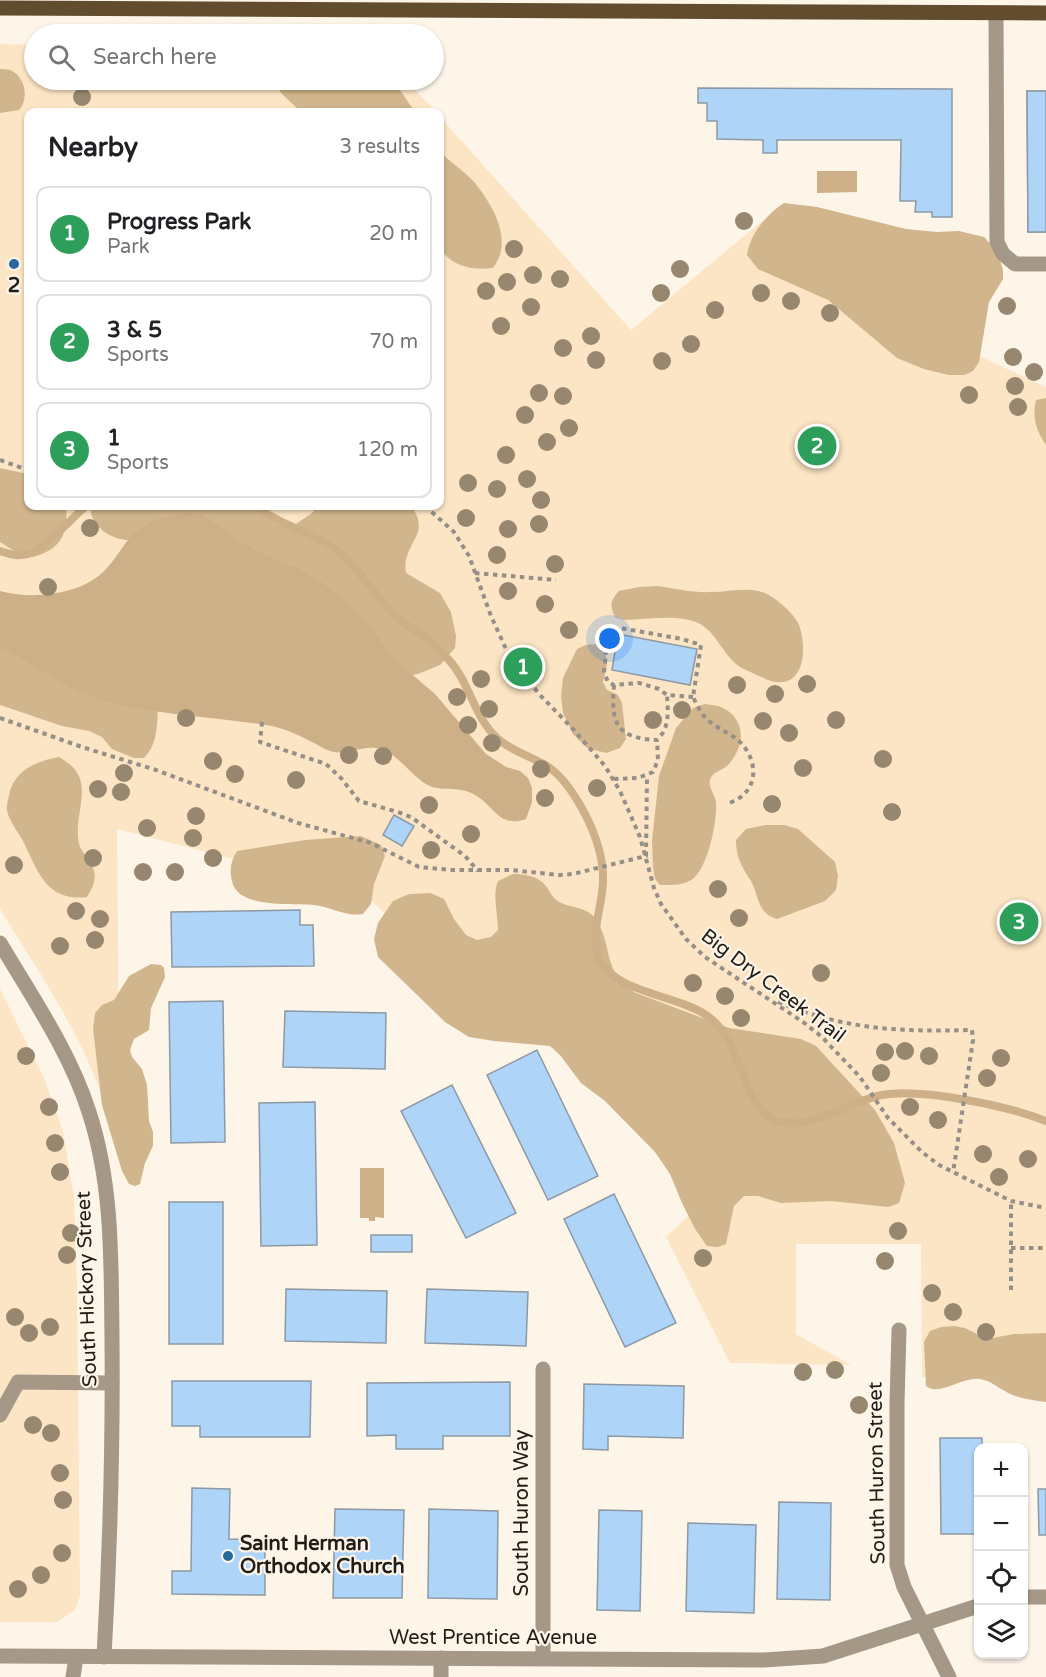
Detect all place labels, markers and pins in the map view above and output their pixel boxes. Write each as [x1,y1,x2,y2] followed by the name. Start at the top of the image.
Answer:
[7,257,21,271] marker: 2
[8,274,20,298] place label: 2
[798,424,836,468] pin: 2
[504,644,542,690] pin: 1
[1000,900,1038,944] pin: 3
[240,1532,405,1579] place label: Saint Herman Orthodox Church
[221,1549,235,1563] marker: Saint Herman Orthodox Church

